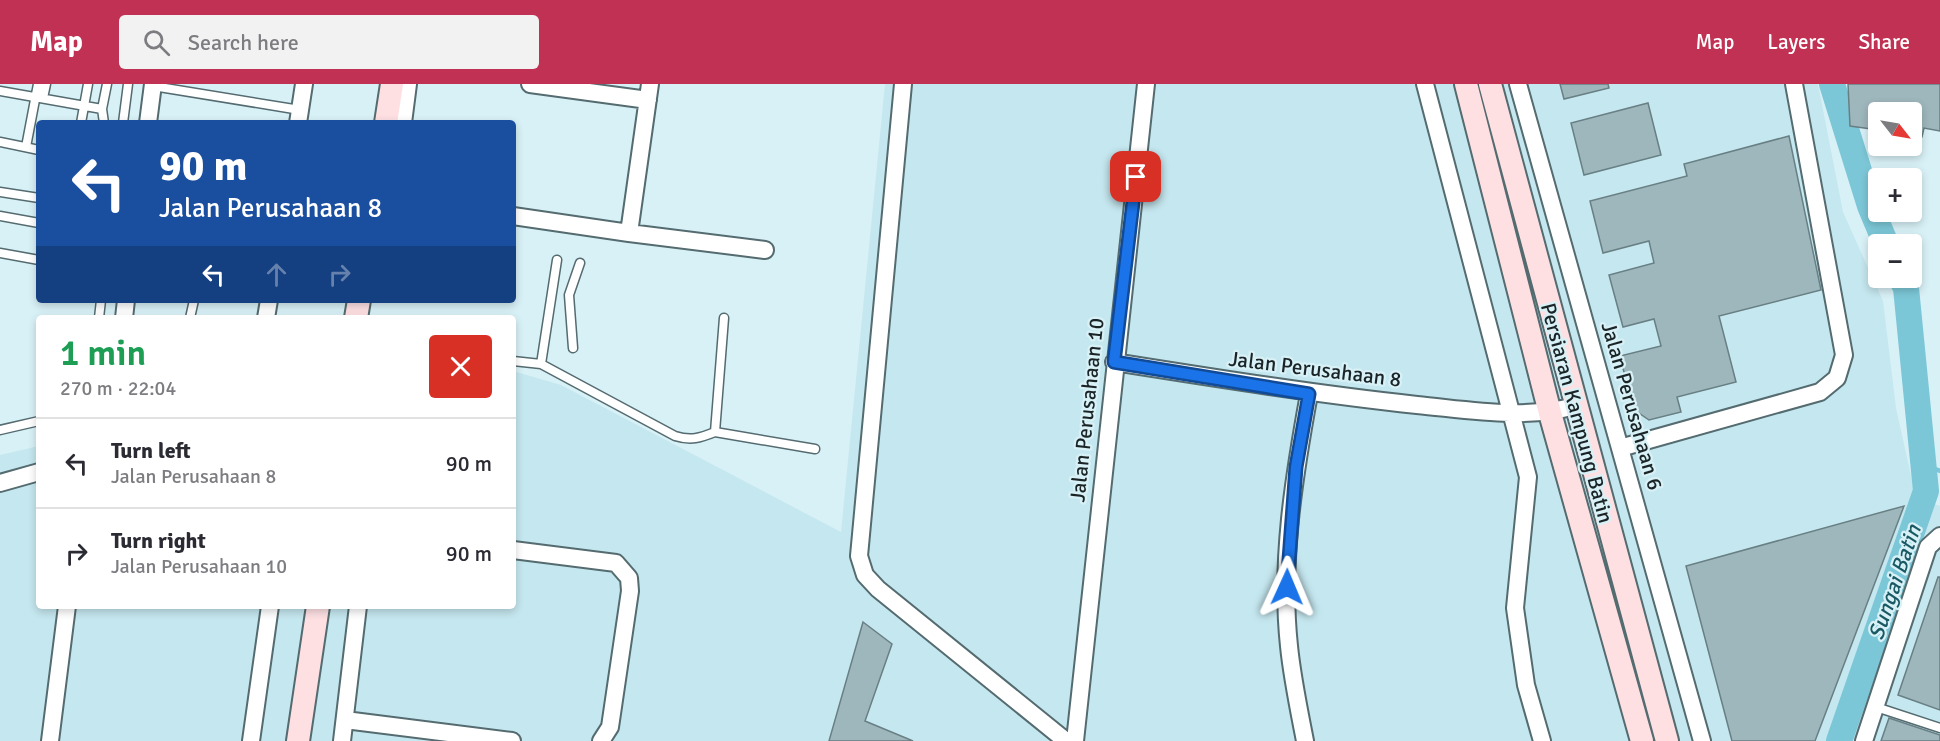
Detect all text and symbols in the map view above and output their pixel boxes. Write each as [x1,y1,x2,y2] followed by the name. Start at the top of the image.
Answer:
[119,15,539,69] search box
[30,25,83,59] text: Map
[140,26,173,59] icon: search
[188,29,299,56] text: Search here
[1696,29,1734,55] text: Map
[1767,29,1825,55] text: Layers
[1858,29,1910,55] text: Share
[1868,102,1922,156] north arrow
[1868,102,1922,288] map controls
[159,141,248,192] text: 90 m
[60,144,138,222] icon: left
[1110,151,1161,202] pin
[1119,160,1152,193] icon: arrive
[1868,168,1922,222] button: +
[159,192,382,225] text: Jalan Perusahaan 8
[1868,234,1922,288] button: −
[197,258,230,291] icon: left
[260,258,293,291] icon: ahead
[323,258,356,291] icon: right
[1535,300,1619,526] street label: Persiaran Kampung Batin
[1064,317,1110,503] street label: Jalan Perusahaan 10
[1596,319,1668,493] street label: Jalan Perusahaan 6
[60,331,146,376] text: 1 min
[429,335,492,398] button: close
[1227,346,1403,392] street label: Jalan Perusahaan 8
[60,376,176,401] text: 270 m · 22:04
[111,437,191,464] text: Turn left
[60,447,93,480] icon: left
[446,450,492,477] text: 90 m
[111,464,276,489] text: Jalan Perusahaan 8
[1862,520,1927,643] water label: Sungai Batin
[111,527,206,554] text: Turn right
[60,537,93,570] icon: right
[446,540,492,567] text: 90 m
[111,554,287,579] text: Jalan Perusahaan 10
[1255,555,1319,619] position arrow

